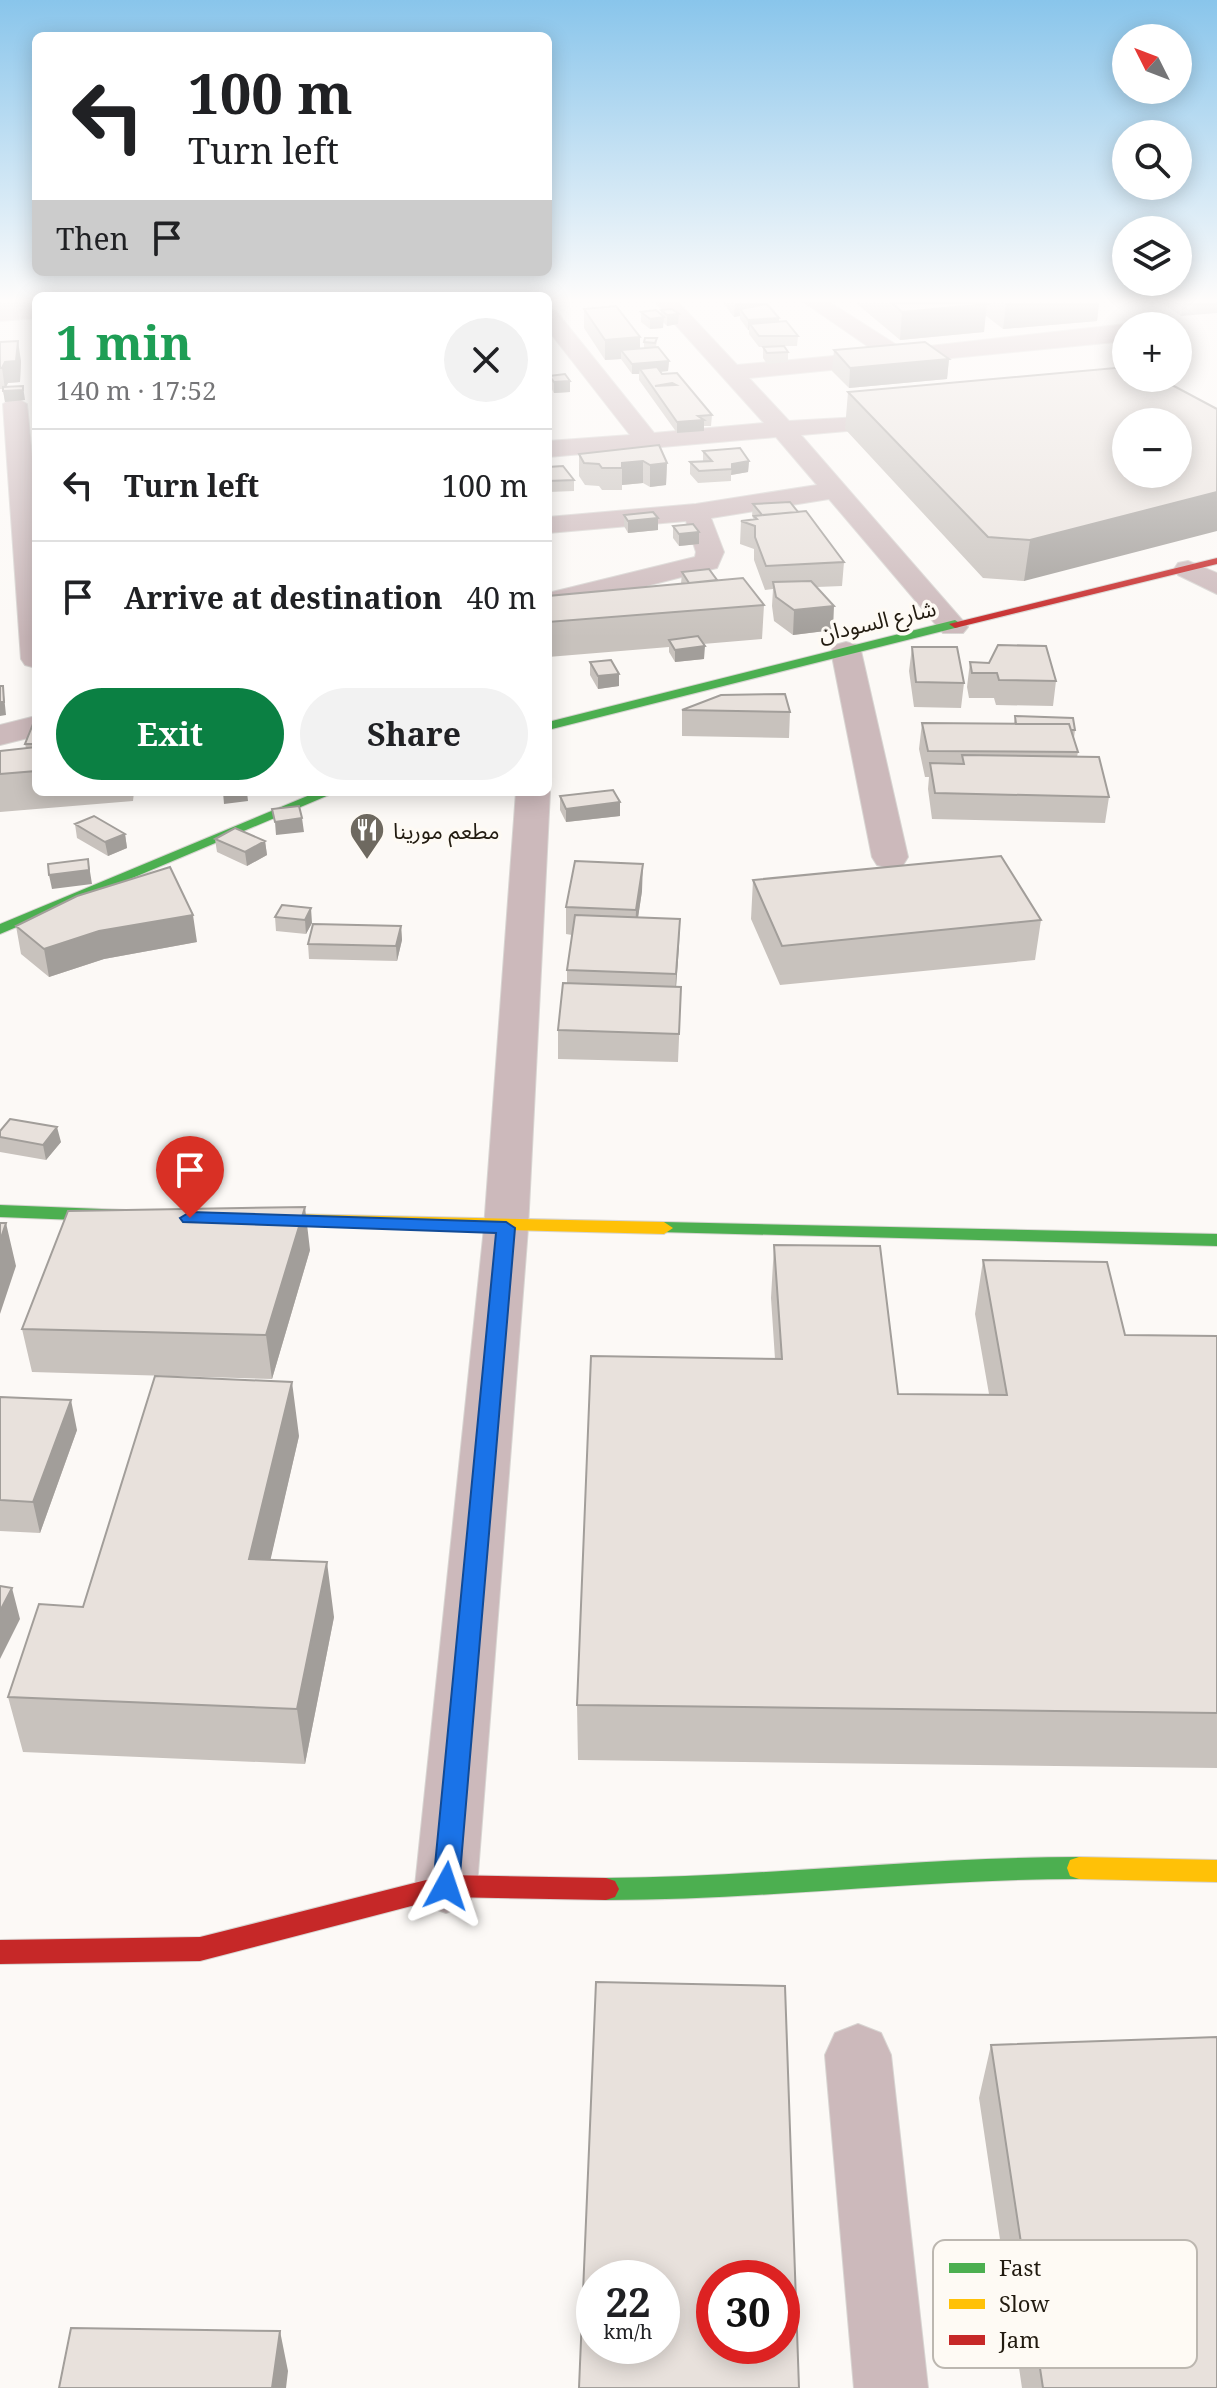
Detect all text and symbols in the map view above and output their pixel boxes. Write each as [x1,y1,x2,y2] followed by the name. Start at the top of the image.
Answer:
[1112,24,1192,104] north arrow
[1112,24,1192,488] map controls
[188,54,353,130] text: 100 m
[56,64,160,168] icon: left
[1112,120,1192,200] button: search
[188,126,339,175] text: Turn left
[145,216,189,260] icon: arrive
[1112,216,1192,296] button: layers
[56,218,129,259] text: Then
[56,309,192,374] text: 1 min
[1112,312,1192,392] button: +
[444,318,528,402] button: close
[56,372,217,408] text: 140 m · 17:52
[1112,408,1192,488] button: −
[56,463,100,507] icon: left
[124,465,259,506] text: Turn left
[442,465,528,506] text: 100 m
[56,575,100,619] icon: arrive
[124,577,443,618] text: Arrive at destination
[467,577,536,618] text: 40 m
[815,592,939,651] street label: شارع السودان
[56,688,284,780] button: Exit
[300,688,528,780] button: Share
[348,811,386,861] restaurant icon: مطعم مورينا
[393,815,500,848] place label: مطعم مورينا
[156,1136,224,1218] pin
[168,1148,212,1192] icon: arrive
[404,1844,488,1928] position arrow
[933,2240,1197,2368] legend
[999,2252,1041,2282] text: Fast
[696,2260,800,2364] speed limit sign: 30
[605,2274,651,2329] text: 22
[999,2288,1049,2318] text: Slow
[603,2318,653,2345] text: km/h
[998,2324,1040,2354] text: Jam

